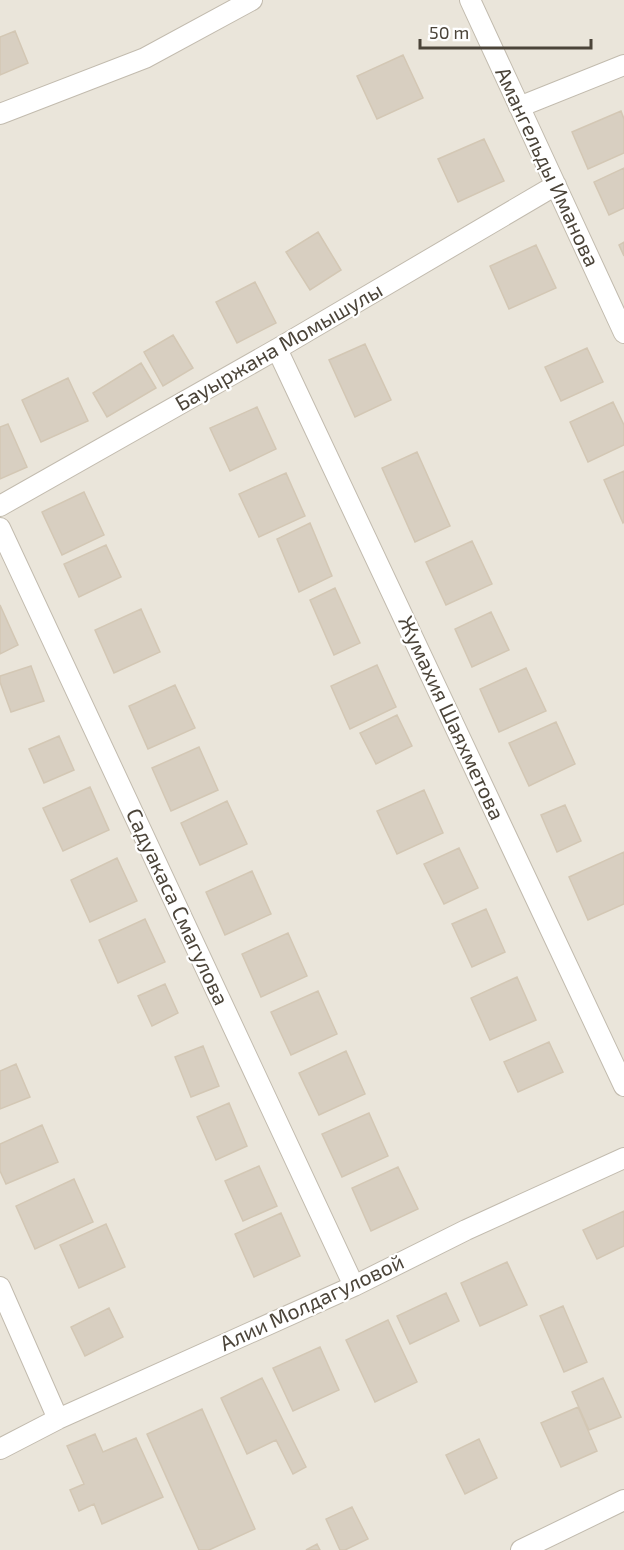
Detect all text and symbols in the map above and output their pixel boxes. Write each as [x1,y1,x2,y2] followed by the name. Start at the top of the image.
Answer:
[420,12,591,50] scale bar
[429,21,469,43] text: 50 m
[491,63,606,270] street label: Амангельды Иманова
[170,276,387,416] street label: Бауыржана Момышулы
[393,611,511,824] street label: Жумахия Шаяхметова
[121,804,235,1009] street label: Садуакаса Смагулова
[215,1248,408,1356] street label: Алии Молдагуловой

